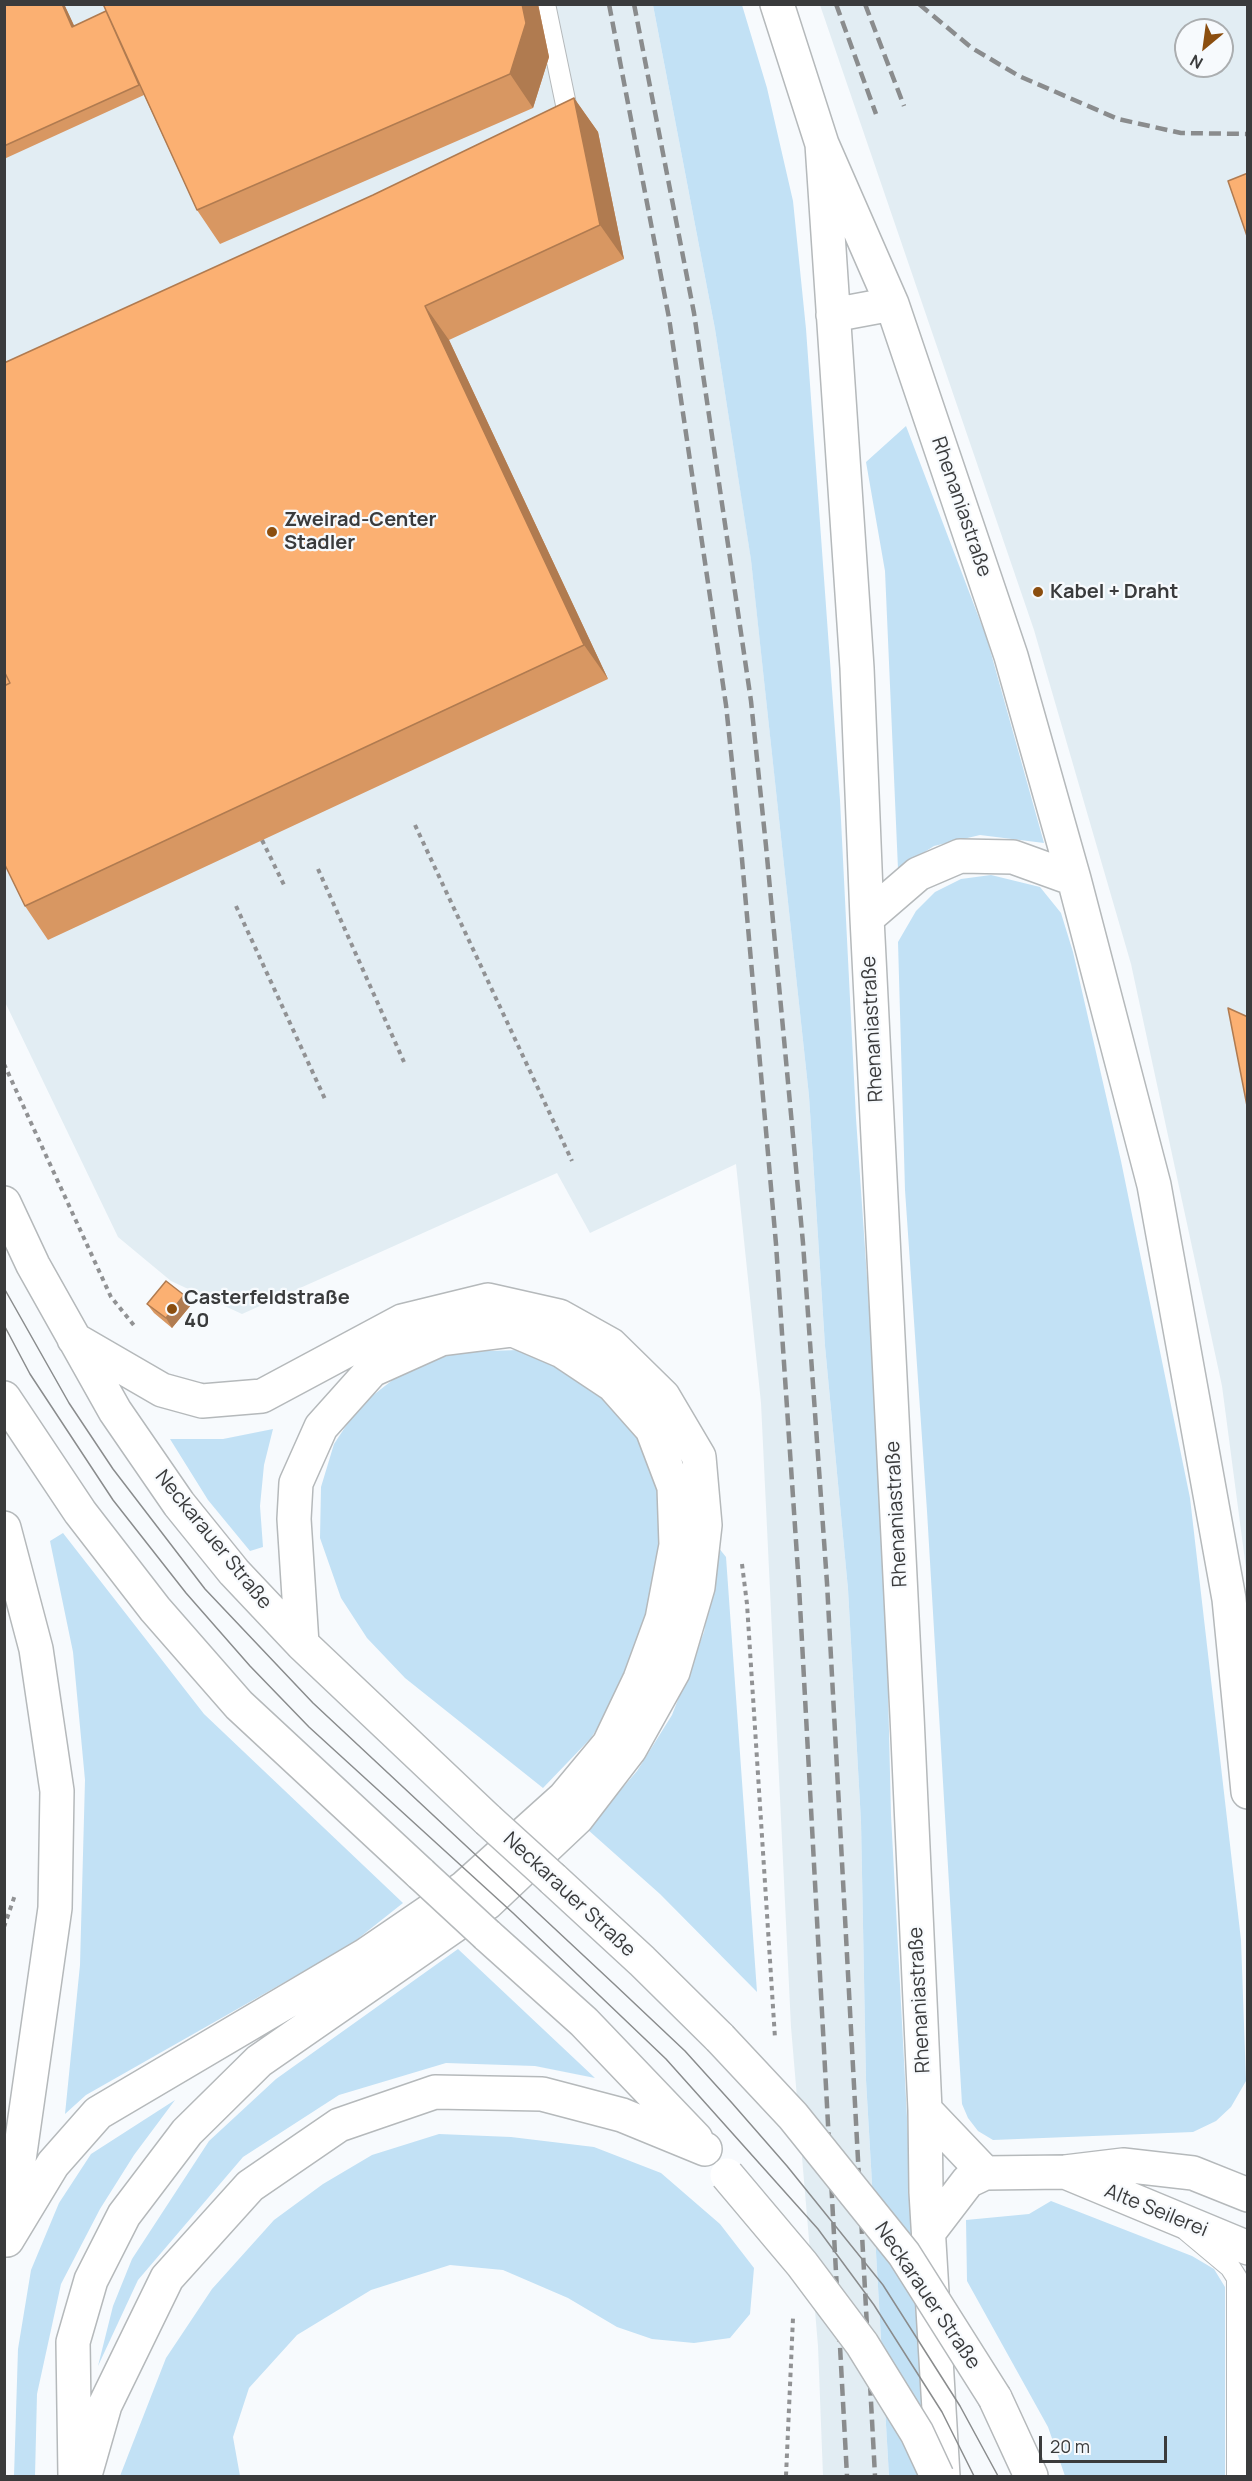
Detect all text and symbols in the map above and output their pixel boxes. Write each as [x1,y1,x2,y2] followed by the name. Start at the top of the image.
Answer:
[1174,18,1234,78] north arrow
[1186,50,1207,74] text: N
[926,434,996,580] street label: Rhenaniastraße
[284,508,437,555] place label: Zweirad-Center Stadler
[265,525,279,539] marker: Zweirad-Center Stadler
[1050,580,1178,604] place label: Kabel + Draht
[1031,585,1045,599] marker: Kabel + Draht
[857,955,889,1103] street label: Rhenaniastraße
[184,1286,350,1333] place label: Casterfeldstraße 40
[165,1302,179,1316] marker: Casterfeldstraße 40
[881,1440,913,1588] street label: Rhenaniastraße
[150,1466,276,1614] street label: Neckarauer Straße
[498,1828,640,1962] street label: Neckarauer Straße
[904,1926,936,2074] street label: Rhenaniastraße
[1101,2179,1211,2243] street label: Alte Seilerei
[869,2218,985,2374] street label: Neckarauer Straße
[1042,2424,1170,2462] scale bar
[1050,2434,1090,2458] text: 20 m

